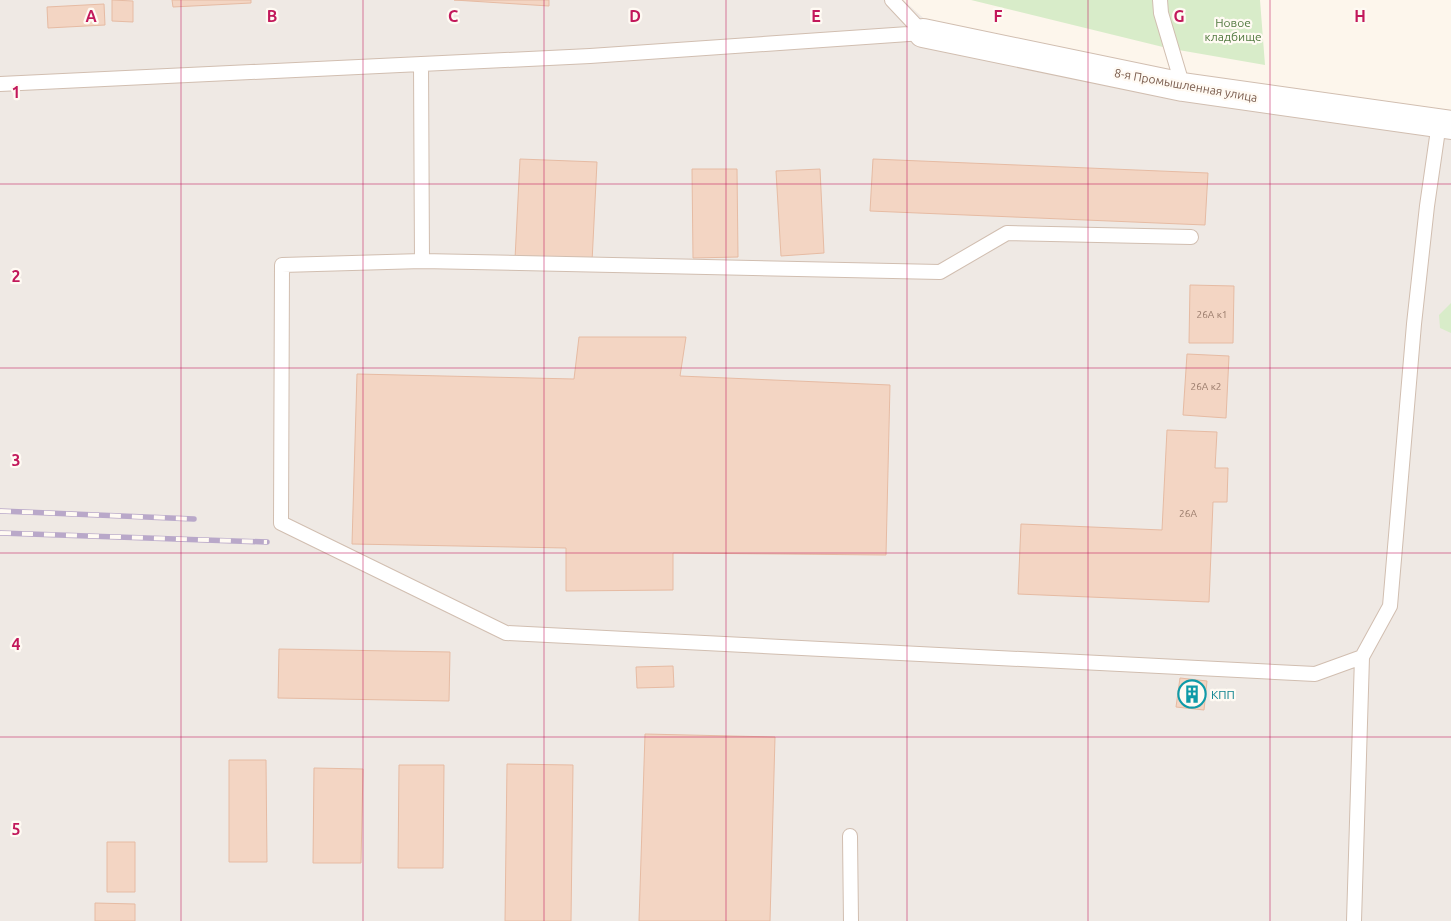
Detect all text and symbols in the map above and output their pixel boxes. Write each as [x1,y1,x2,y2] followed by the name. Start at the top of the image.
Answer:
[85,7,97,25] text: A
[267,7,277,25] text: B
[448,7,458,25] text: C
[629,7,641,25] text: D
[811,7,821,25] text: E
[994,7,1003,25] text: F
[1173,7,1185,25] text: G
[1354,7,1366,25] text: H
[1204,16,1262,43] park label: Новое кладбище
[1113,66,1259,104] street label: 8-я Промышленная улица
[11,83,21,101] text: 1
[11,267,21,285] text: 2
[1197,309,1227,320] house number: 26А к1
[1191,381,1221,392] house number: 26А к2
[11,451,21,469] text: 3
[1179,508,1197,519] house number: 26А
[11,635,21,653] text: 4
[1177,679,1207,709] building icon: КПП
[1211,688,1235,701] place label: КПП
[11,820,21,838] text: 5

